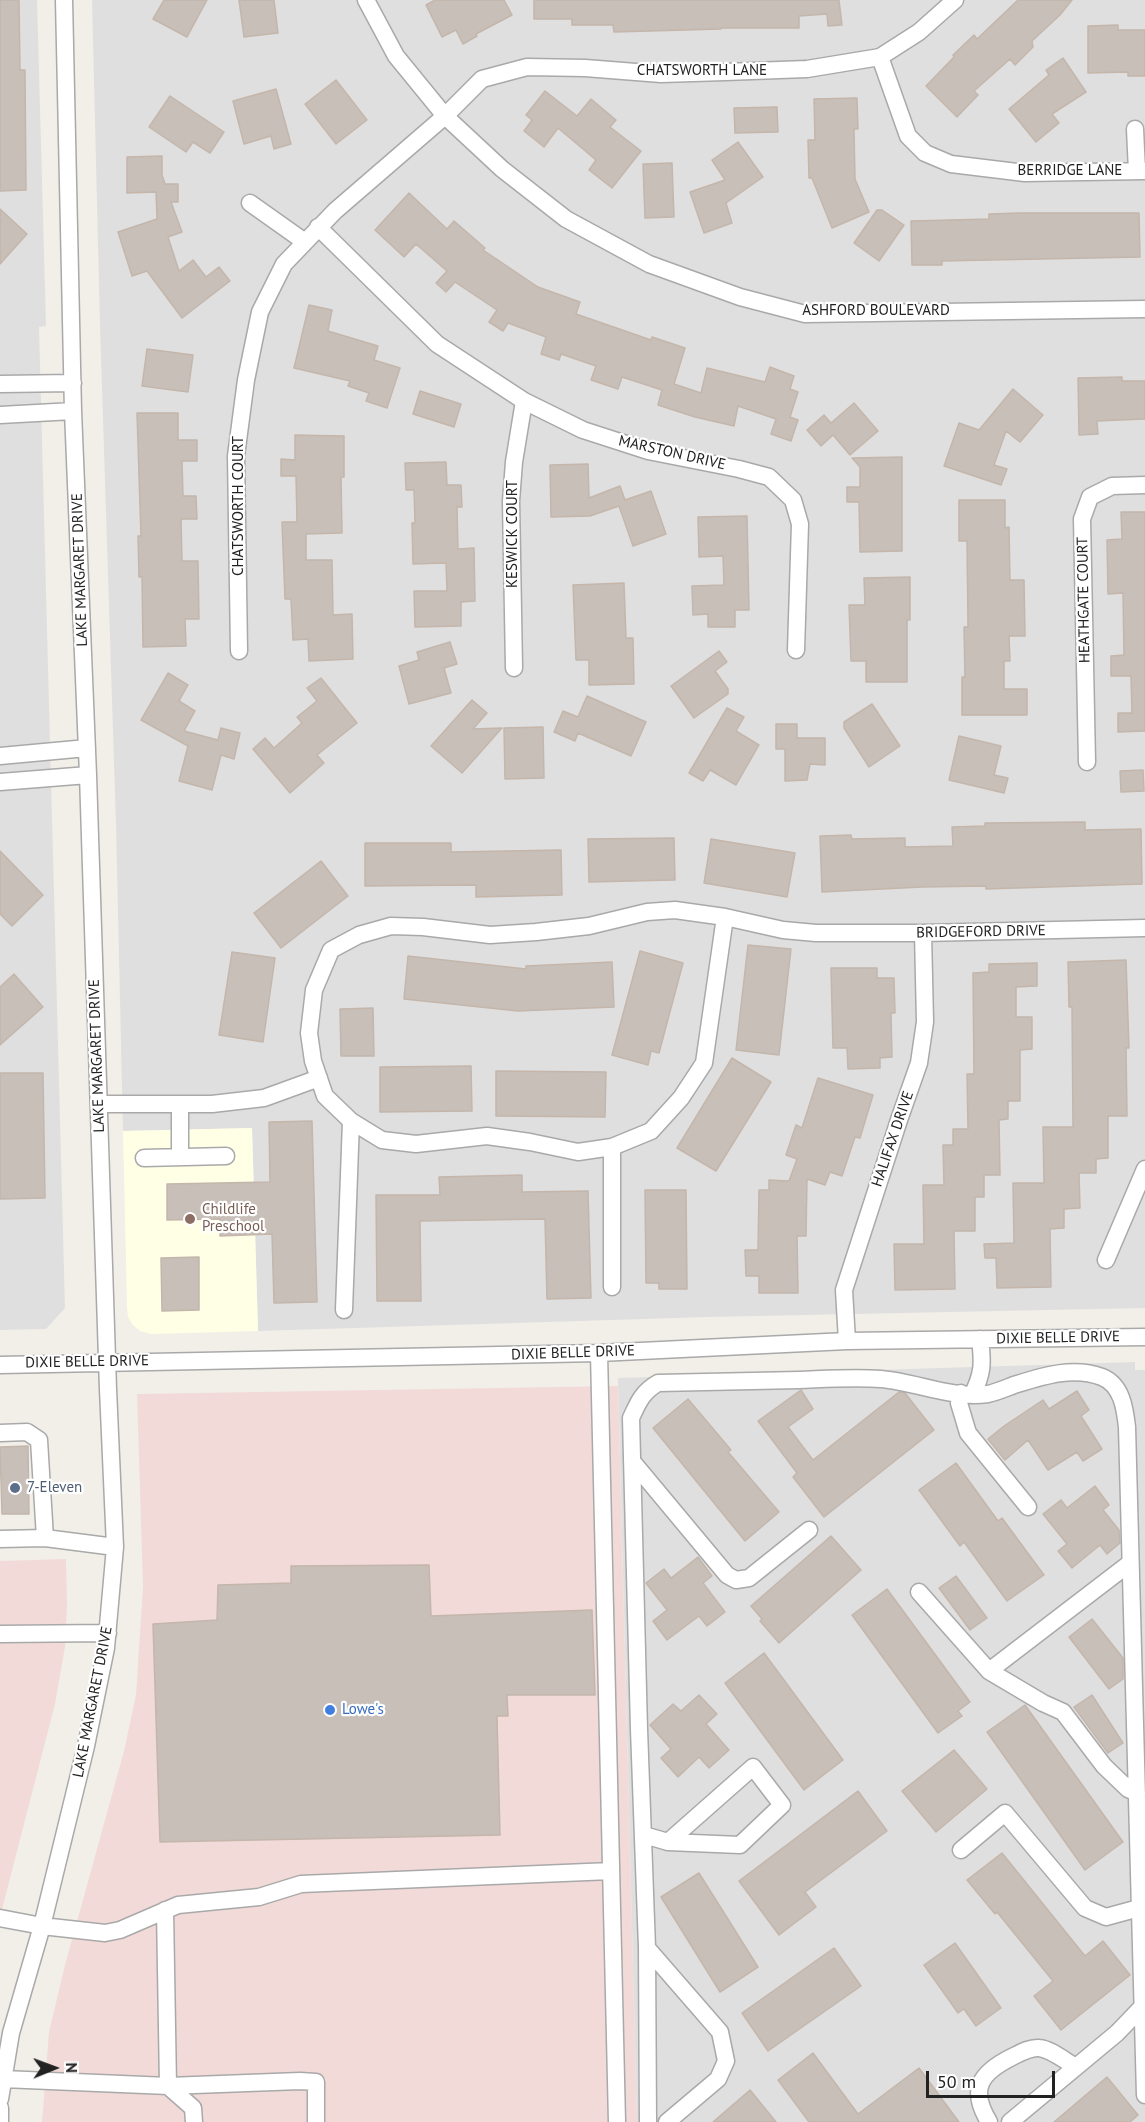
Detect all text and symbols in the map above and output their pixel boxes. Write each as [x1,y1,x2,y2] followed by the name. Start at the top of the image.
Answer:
[637,62,767,80] street label: CHATSWORTH LANE
[1018,162,1122,180] street label: BERRIDGE LANE
[802,302,950,320] street label: ASHFORD BOULEVARD
[617,432,727,474] street label: MARSTON DRIVE
[230,436,248,576] street label: CHATSWORTH COURT
[504,480,522,588] street label: KESWICK COURT
[68,493,92,647] street label: LAKE MARGARET DRIVE
[1074,537,1094,663] street label: HEATHGATE COURT
[916,922,1046,942] street label: BRIDGEFORD DRIVE
[85,979,109,1133] street label: LAKE MARGARET DRIVE
[868,1089,918,1189] street label: HALIFAX DRIVE
[202,1201,264,1236] place label: Childlife Preschool
[183,1212,197,1226] marker: Childlife Preschool
[996,1328,1120,1348] street label: DIXIE BELLE DRIVE
[511,1342,635,1364] street label: DIXIE BELLE DRIVE
[25,1352,149,1372] street label: DIXIE BELLE DRIVE
[27,1479,82,1497] place label: 7-Eleven
[8,1481,22,1495] marker: 7-Eleven
[70,1625,116,1779] street label: LAKE MARGARET DRIVE
[342,1701,384,1719] place label: Lowe's
[323,1703,337,1717] marker: Lowe's
[24,2038,84,2098] north arrow
[929,2059,1058,2097] scale bar
[62,2062,82,2073] text: N
[937,2070,976,2093] text: 50 m

